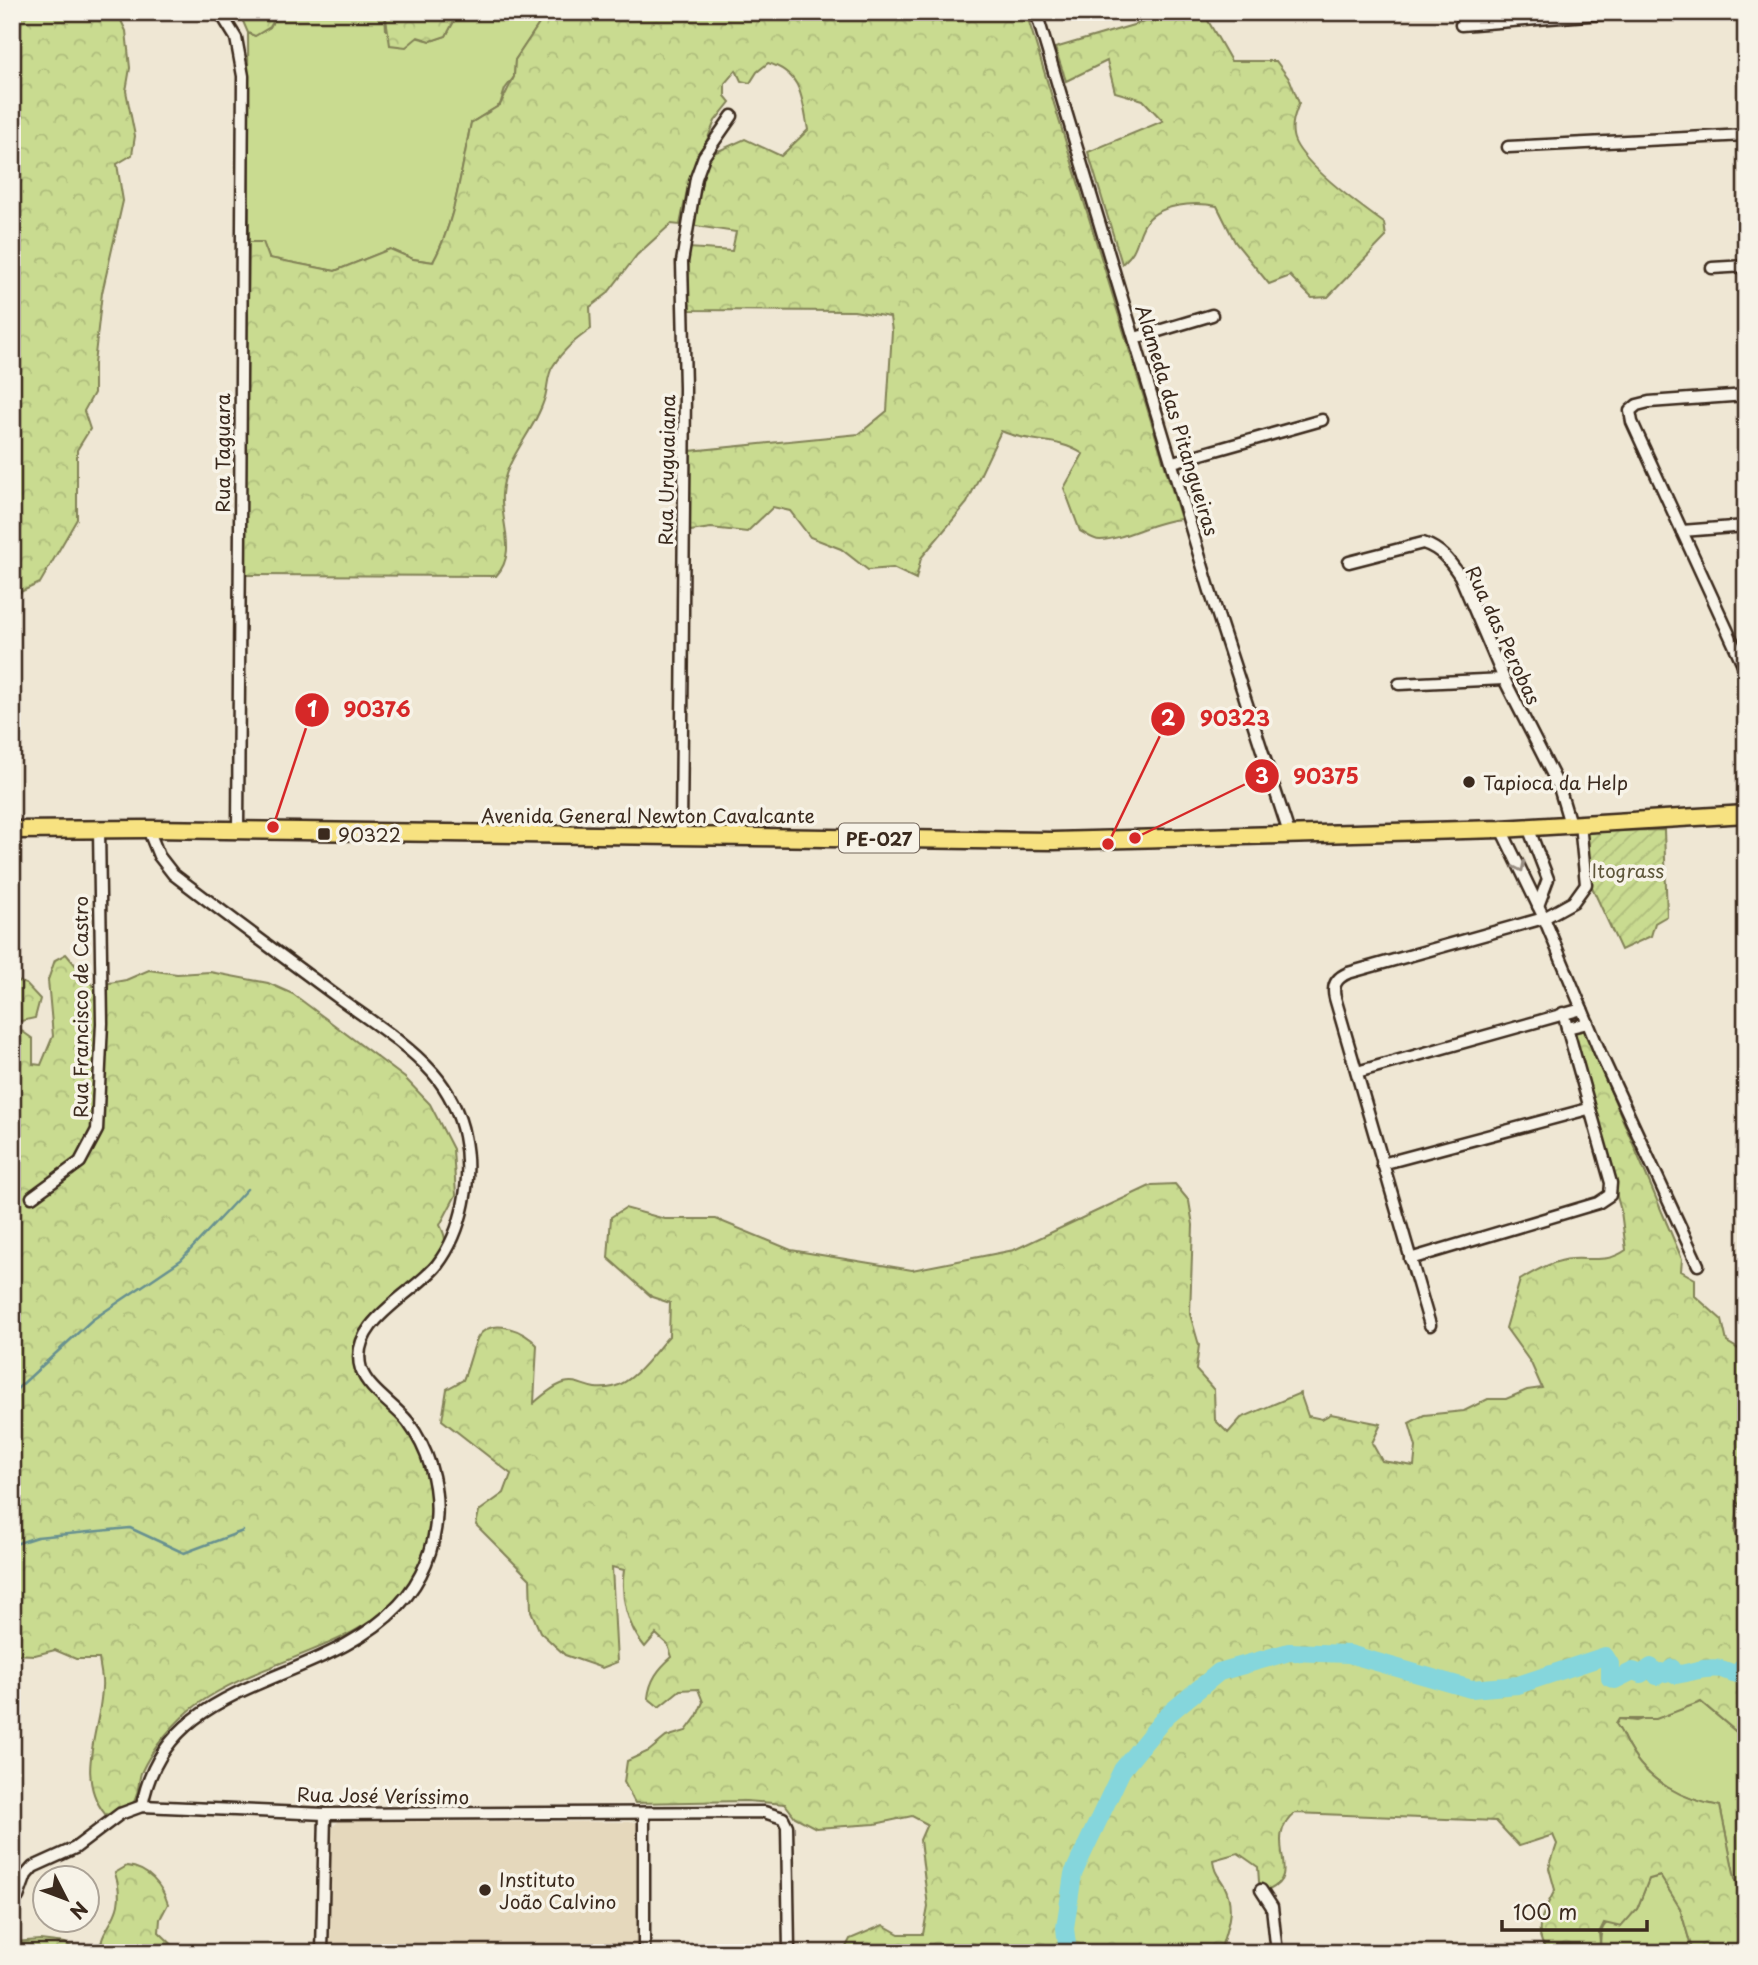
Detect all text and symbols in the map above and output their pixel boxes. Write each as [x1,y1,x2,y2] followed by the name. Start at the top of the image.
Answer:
[1129,301,1227,539] street label: Alameda das Pitangueiras
[208,393,236,513] street label: Rua Taguara
[651,394,681,546] street label: Rua Uruguaiana
[1460,561,1548,709] street label: Rua das Perobas
[294,689,424,731] callout: 90376
[307,692,317,724] text: 1
[343,692,411,724] text: 90376
[1150,698,1284,740] callout: 90323
[1161,701,1176,733] text: 2
[1200,701,1270,733] text: 90323
[1244,755,1373,797] callout: 90375
[1255,759,1269,791] text: 3
[1293,759,1359,791] text: 90375
[1483,768,1628,796] place label: Tapioca da Help
[1461,774,1477,790] marker: Tapioca da Help
[481,801,815,829] street label: Avenida General Newton Cavalcante
[338,820,401,848] place label: 90322
[839,824,919,852] road number: PE-027
[316,826,332,842] marker: 90322
[1592,856,1664,884] park label: Itograss
[1512,860,1526,872] one-way arrow
[66,896,94,1118] street label: Rua Francisco de Castro
[297,1779,469,1811] street label: Rua José Veríssimo
[32,1864,102,1934] north arrow
[499,1865,616,1915] place label: Instituto João Calvino
[477,1882,493,1898] marker: Instituto João Calvino
[1502,1888,1648,1932] scale bar
[1513,1895,1577,1927] text: 100 m
[64,1896,95,1926] text: N

